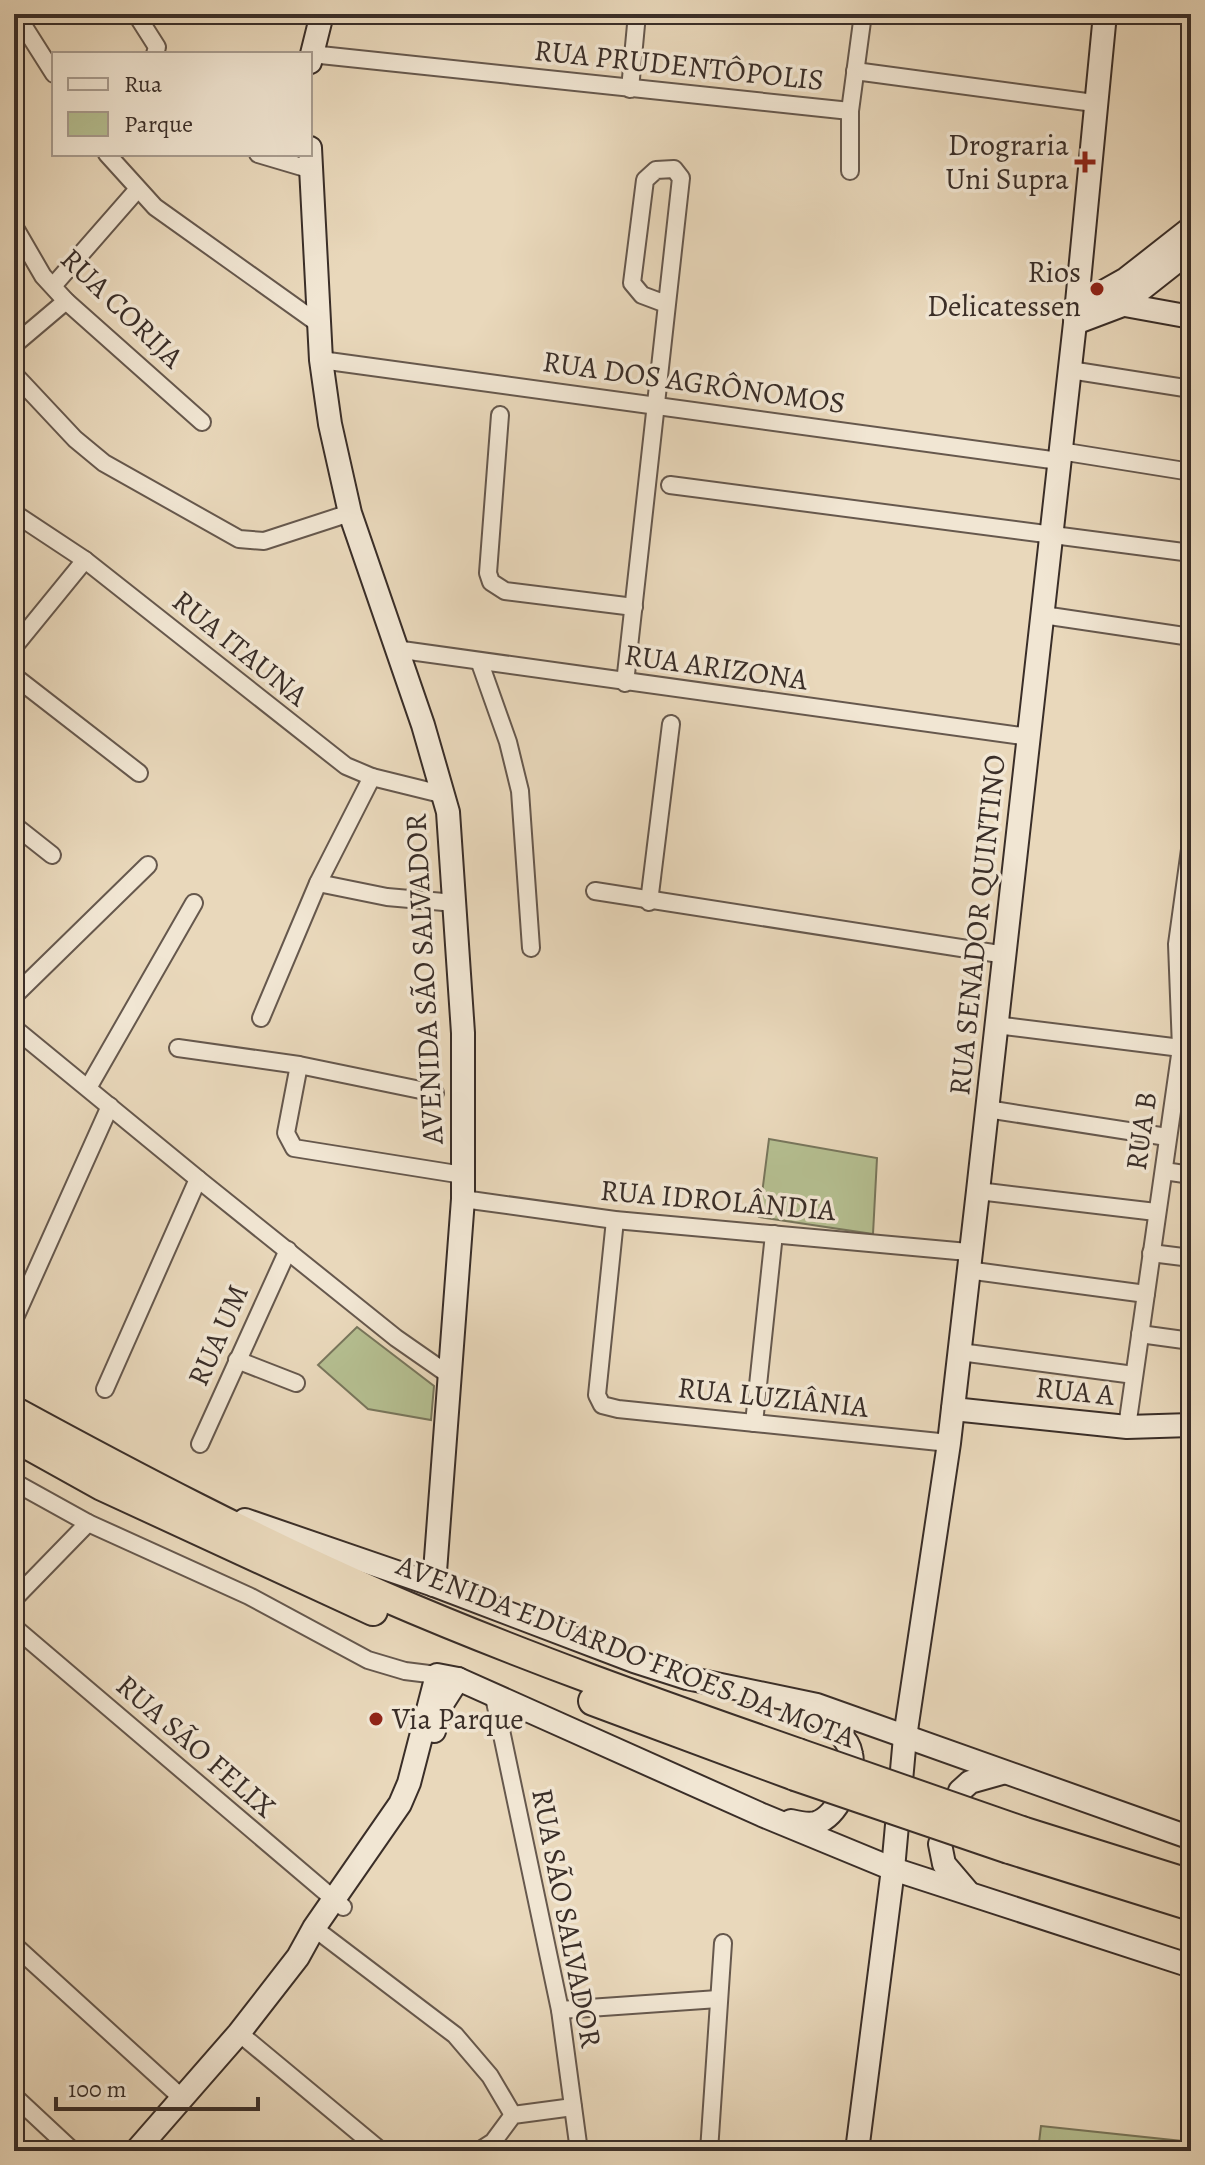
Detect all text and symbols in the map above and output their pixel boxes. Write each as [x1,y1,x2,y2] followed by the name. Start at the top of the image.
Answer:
[532,30,826,100] street label: RUA PRUDENTÔPOLIS
[52,52,312,156] legend
[124,68,163,100] text: Rua
[124,108,193,140] text: Parque
[945,125,1069,199] place label: Drograria Uni Supra
[1076,153,1094,171] marker: Drograria Uni Supra
[52,239,193,377] street label: RUA CORIJA
[927,252,1081,326] place label: Rios Delicatessen
[1088,280,1106,298] marker: Rios Delicatessen
[540,341,848,423] street label: RUA DOS AGRÔNOMOS
[164,581,317,715] street label: RUA ITAUNA
[622,634,811,700] street label: RUA ARIZONA
[939,753,1015,1097] street label: RUA SENADOR QUINTINO
[395,812,453,1146] street label: AVENIDA SÃO SALVADOR
[1116,1089,1166,1173] street label: RUA B
[599,1170,838,1230] street label: RUA IDROLÂNDIA
[178,1278,258,1392] street label: RUA UM
[676,1367,871,1427] street label: RUA LUZIÂNIA
[1034,1367,1117,1415] street label: RUA A
[390,1544,861,1757] street label: AVENIDA EDUARDO FROES DA MOTA
[108,1666,285,1827] street label: RUA SÃO FELIX
[391,1699,524,1739] place label: Via Parque
[367,1710,385,1728] marker: Via Parque
[522,1785,612,2052] street label: RUA SÃO SALVADOR
[56,2061,258,2111] scale bar
[68,2073,127,2105] text: 100 m

